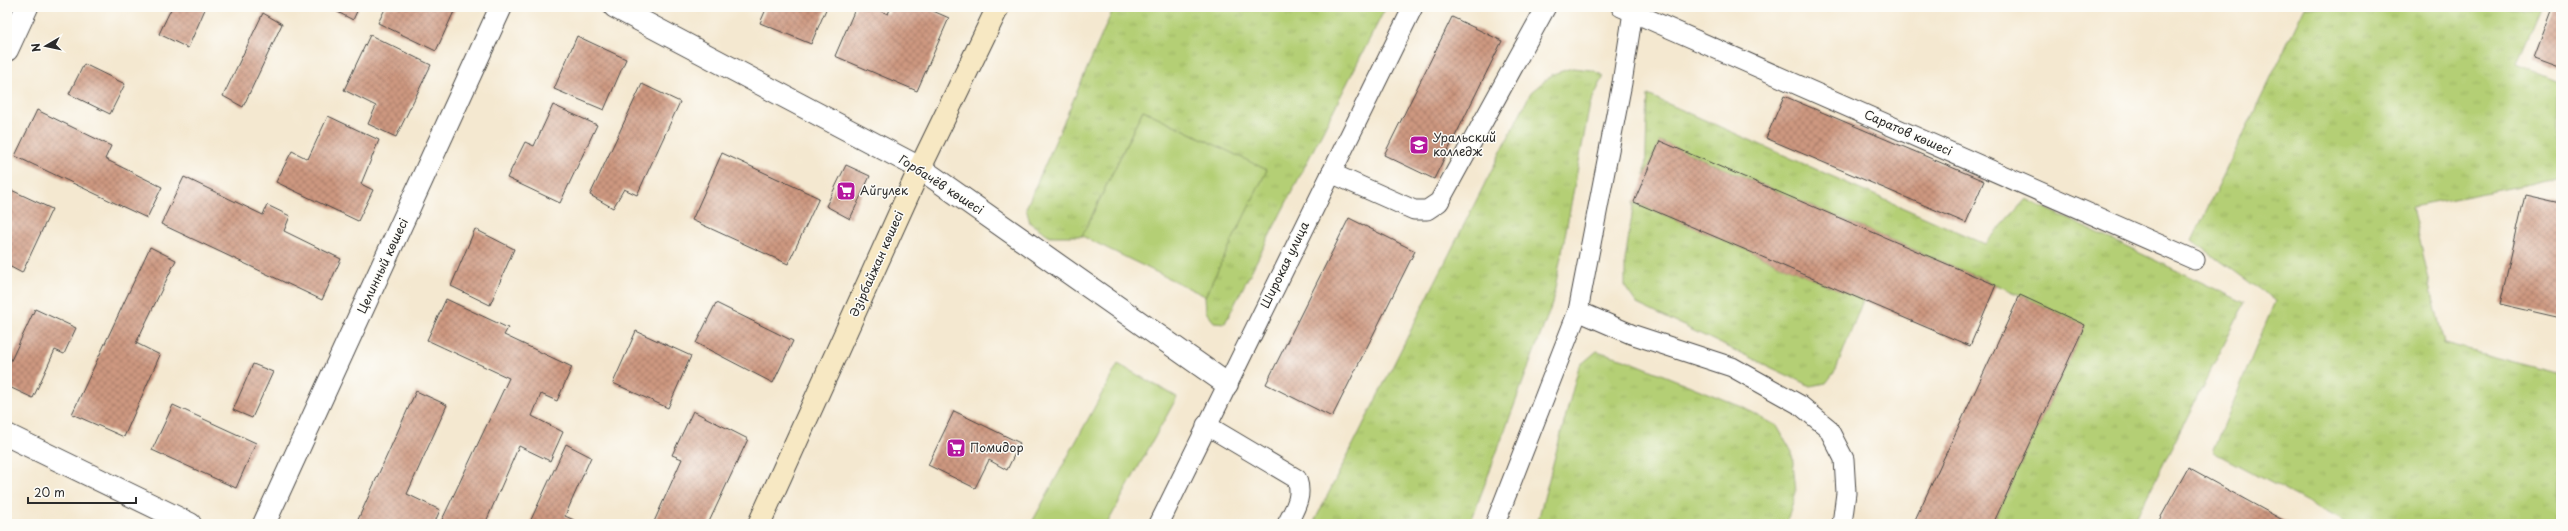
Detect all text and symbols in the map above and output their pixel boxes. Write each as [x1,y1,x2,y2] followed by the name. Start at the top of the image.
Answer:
[26,26,66,66] north arrow
[27,42,45,53] text: N
[1862,105,1955,160] street label: Саратов көшесі
[1433,128,1496,160] place label: Уральский колледж
[1408,134,1430,156] school or university icon: Уральский колледж
[896,150,987,218] street label: Горбачёв көшесі
[835,180,857,202] supermarket icon: Айгулек
[860,181,909,199] place label: Айгулек
[845,208,908,320] street label: Әзірбайжан көшесі
[352,215,412,316] street label: Целинный көшесі
[1255,218,1313,311] street label: Широкая улица
[945,437,967,459] supermarket icon: Помидор
[970,438,1024,456] place label: Помидор
[28,479,136,505] scale bar
[34,483,65,501] text: 20 m

